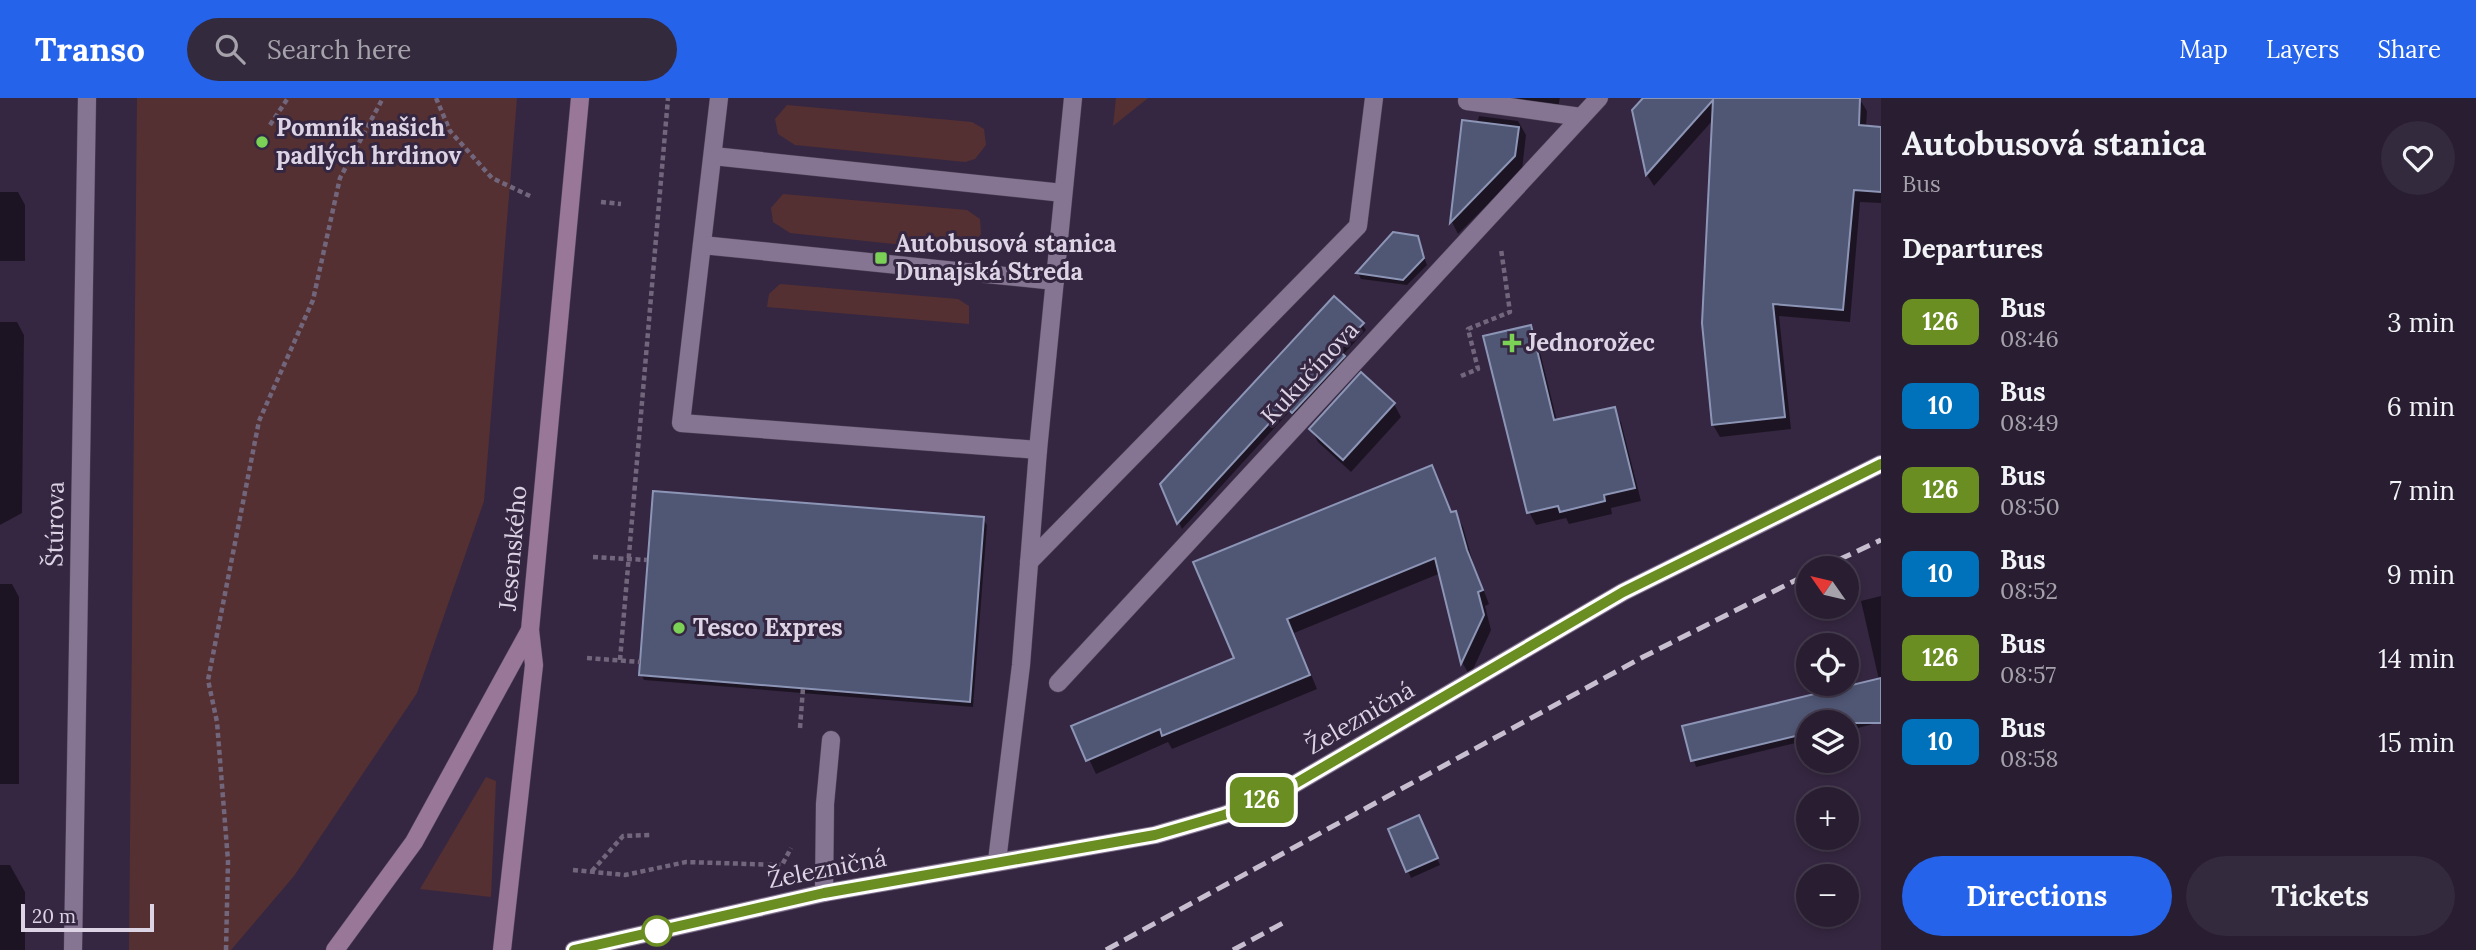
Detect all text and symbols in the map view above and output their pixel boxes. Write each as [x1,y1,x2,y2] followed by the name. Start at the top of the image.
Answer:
[187,18,677,81] search box
[35,28,145,70] text: Transo
[211,30,249,68] icon: search
[267,33,411,66] text: Search here
[2179,34,2228,65] text: Map
[2266,34,2339,65] text: Layers
[2377,34,2441,65] text: Share
[276,112,461,171] place label: Pomník našich padlých hrdinov
[2381,121,2455,195] button: heart
[1902,122,2206,164] text: Autobusová stanica
[254,134,270,150] marker: Pomník našich padlých hrdinov
[1902,169,1941,198] text: Bus
[895,228,1117,287] place label: Autobusová stanica Dunajská Streda
[1902,232,2043,265] text: Departures
[873,250,889,266] marker: Autobusová stanica Dunajská Streda
[2000,291,2046,324] text: Bus
[1922,306,1959,337] text: 126
[2387,306,2455,339] text: 3 min
[1254,315,1365,431] street label: Kukučínova
[2000,324,2059,353] text: 08:46
[1526,327,1655,358] place label: Jednorožec
[1504,335,1520,351] marker: Jednorožec
[2000,375,2046,408] text: Bus
[1928,390,1953,421] text: 10
[2387,390,2455,423] text: 6 min
[2000,408,2059,437] text: 08:49
[2000,459,2046,492] text: Bus
[1922,474,1959,505] text: 126
[2390,474,2455,507] text: 7 min
[37,481,71,567] street label: Štúrova
[492,484,533,613] street label: Jesenského
[2000,492,2060,521] text: 08:50
[2000,543,2046,576] text: Bus
[1796,556,1858,620] north arrow
[1796,556,1859,927] map controls
[1928,558,1953,589] text: 10
[2387,558,2455,591] text: 9 min
[2000,576,2058,605] text: 08:52
[693,612,843,643] place label: Tesco Expres
[671,620,687,636] marker: Tesco Expres
[2000,627,2046,660] text: Bus
[1796,633,1859,696] button: locate
[1922,642,1959,673] text: 126
[2378,642,2455,675] text: 14 min
[2000,660,2056,689] text: 08:57
[1299,673,1420,761] street label: Železničná
[1796,710,1859,773] button: layers
[2000,711,2046,744] text: Bus
[1928,726,1953,757] text: 10
[2378,726,2455,759] text: 15 min
[2000,744,2058,773] text: 08:58
[1222,777,1302,823] line badge: 126
[1244,784,1280,815] text: 126
[1796,787,1859,850] button: +
[765,841,889,895] street label: Železničná
[1902,856,2172,936] button: Directions
[2186,856,2455,936] button: Tickets
[1796,864,1859,927] button: −
[21,901,154,933] scale bar
[32,904,76,928] text: 20 m
[642,916,672,946] unlabelled marker

